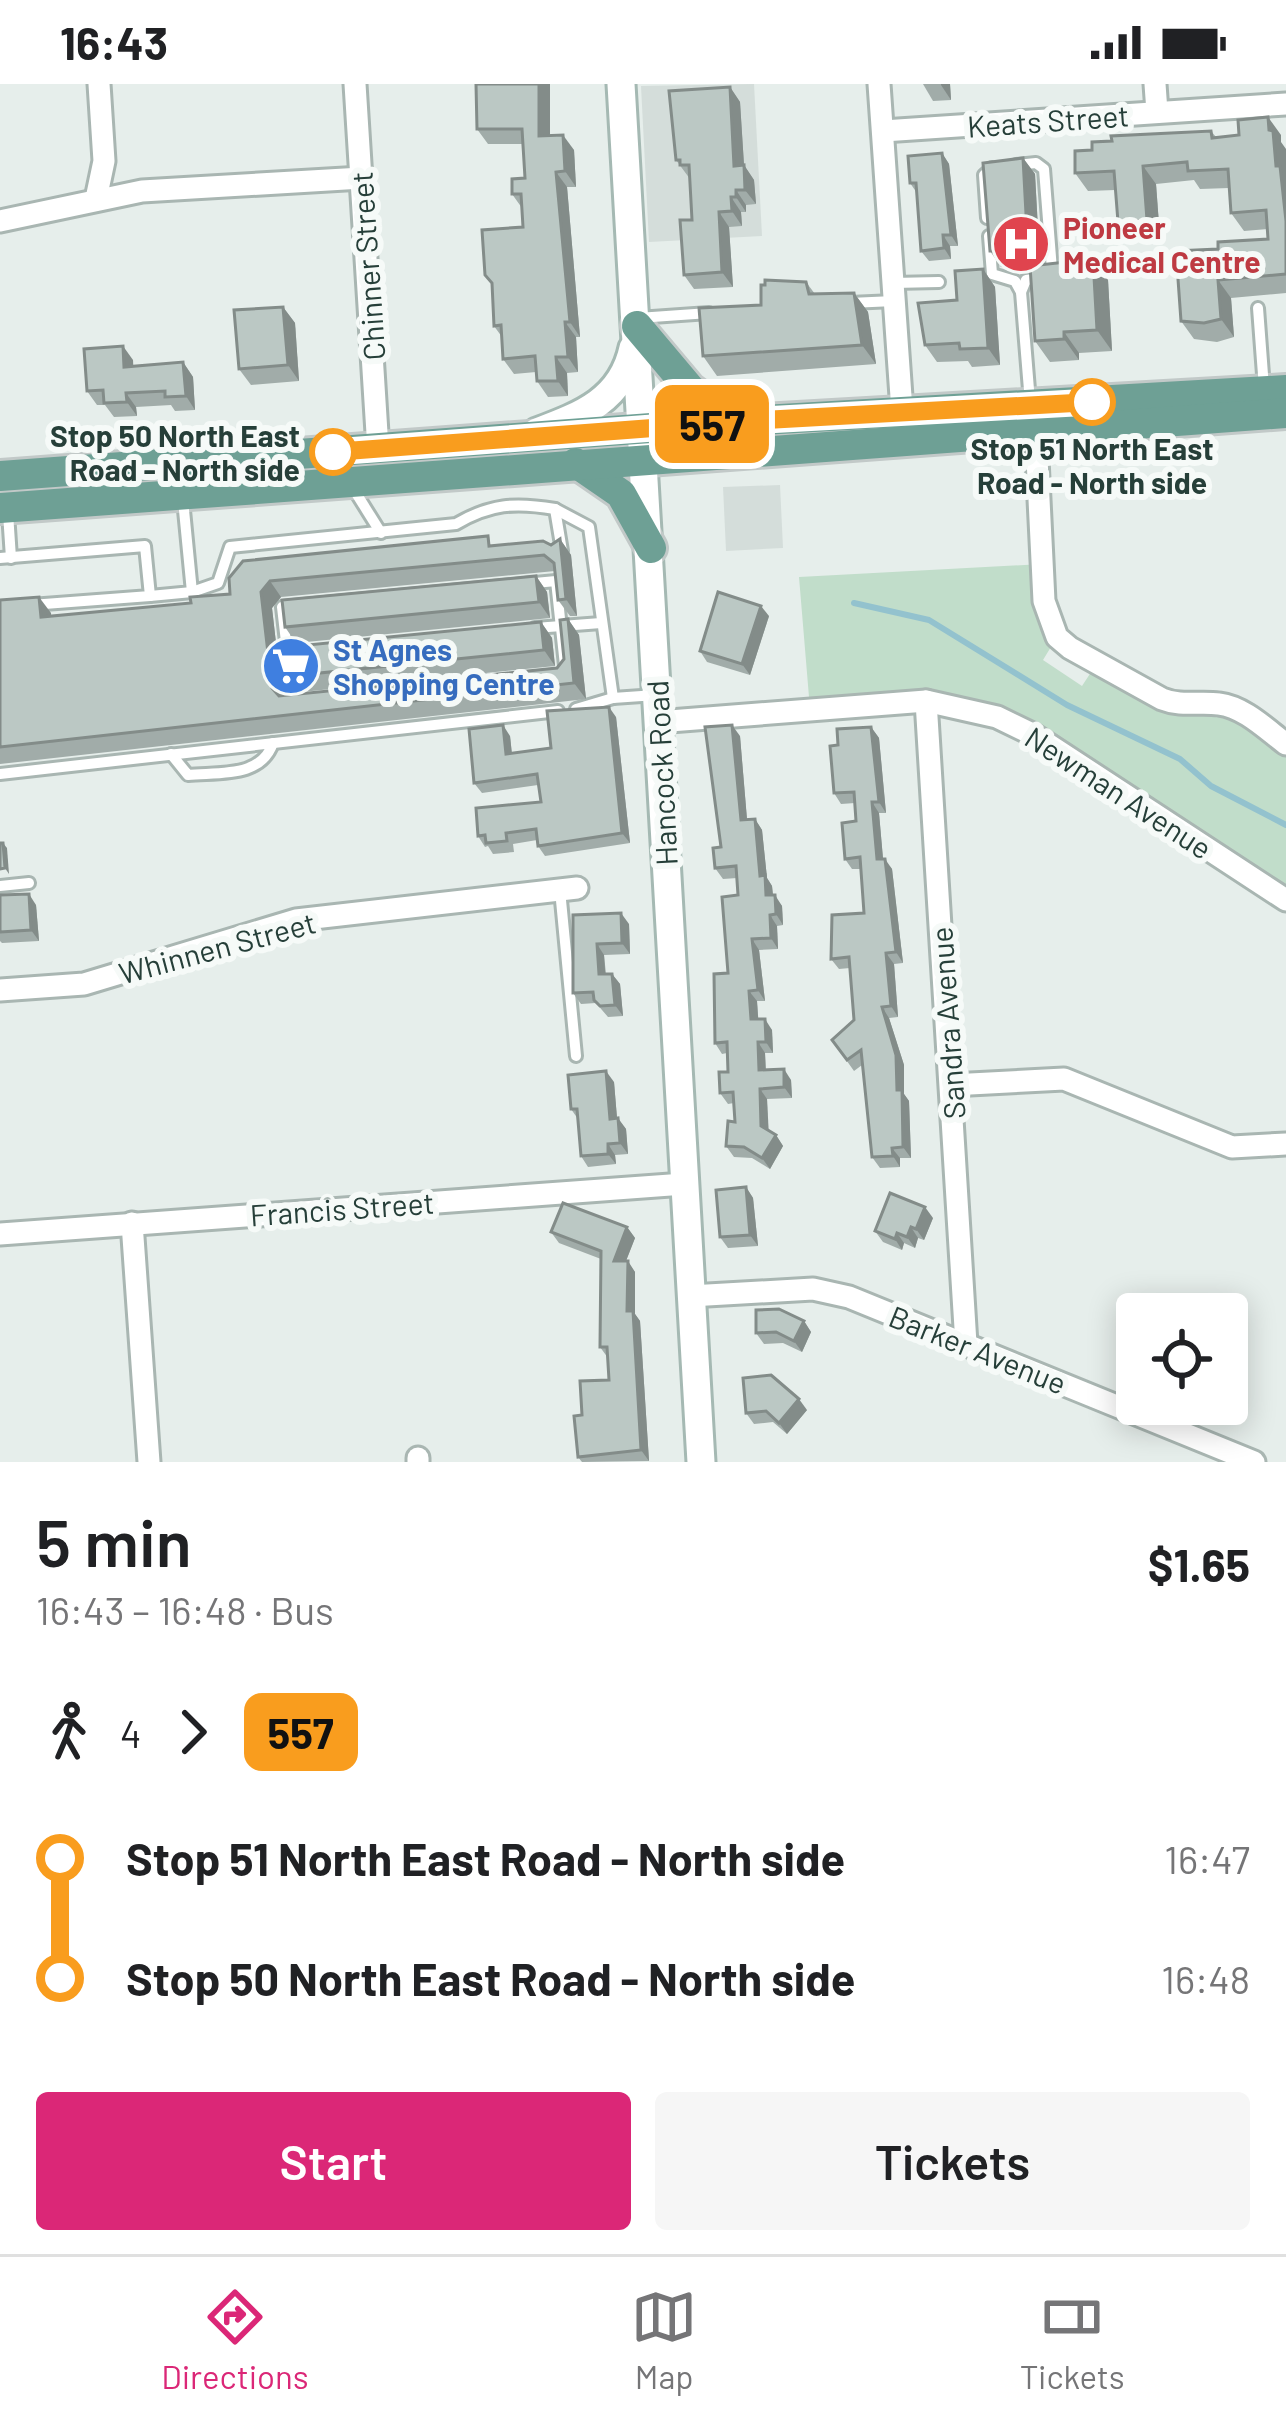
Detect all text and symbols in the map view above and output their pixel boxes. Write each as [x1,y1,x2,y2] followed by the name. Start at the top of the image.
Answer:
[60,15,168,69] text: 16:43
[966,96,1130,144] street label: Keats Street
[342,170,392,362] street label: Chinner Street
[1063,209,1261,279] place label: Pioneer Medical Centre
[990,213,1052,275] hospital icon: Pioneer Medical Centre
[1070,380,1114,424] marker: Stop 51 North East Road - North side
[643,385,781,463] line badge: 557
[679,399,745,449] text: 557
[50,417,300,487] place label: Stop 50 North East Road - North side
[311,430,355,474] marker: Stop 50 North East Road - North side
[970,430,1214,500] place label: Stop 51 North East Road - North side
[333,631,555,701] place label: St Agnes Shopping Centre
[260,635,322,697] supermarket icon: St Agnes Shopping Centre
[638,679,684,867] street label: Hancock Road
[1019,718,1219,866] street label: Newman Avenue
[115,903,319,991] street label: Whinnen Street
[922,926,972,1120] street label: Sandra Avenue
[249,1184,435,1232] street label: Francis Street
[1116,1293,1248,1425] map controls
[1116,1293,1248,1425] button: locate
[884,1297,1072,1401] street label: Barker Avenue
[36,1501,192,1580] text: 5 min
[1148,1537,1250,1591] text: $1.65
[36,1586,334,1633] text: 16:43 – 16:48 · Bus
[36,1699,102,1765] icon: walk
[160,1699,226,1765] icon: forward
[268,1707,334,1757] text: 557
[120,1709,142,1756] text: 4
[126,1831,845,1885] text: Stop 51 North East Road - North side
[1164,1835,1250,1882] text: 16:47
[126,1951,855,2005] text: Stop 50 North East Road - North side
[1161,1955,1250,2002] text: 16:48
[36,2092,631,2230] button: Start
[655,2092,1250,2230] button: Tickets
[161,2284,309,2396] tab: Directions
[631,2284,697,2396] tab: Map
[1020,2284,1125,2396] tab: Tickets

